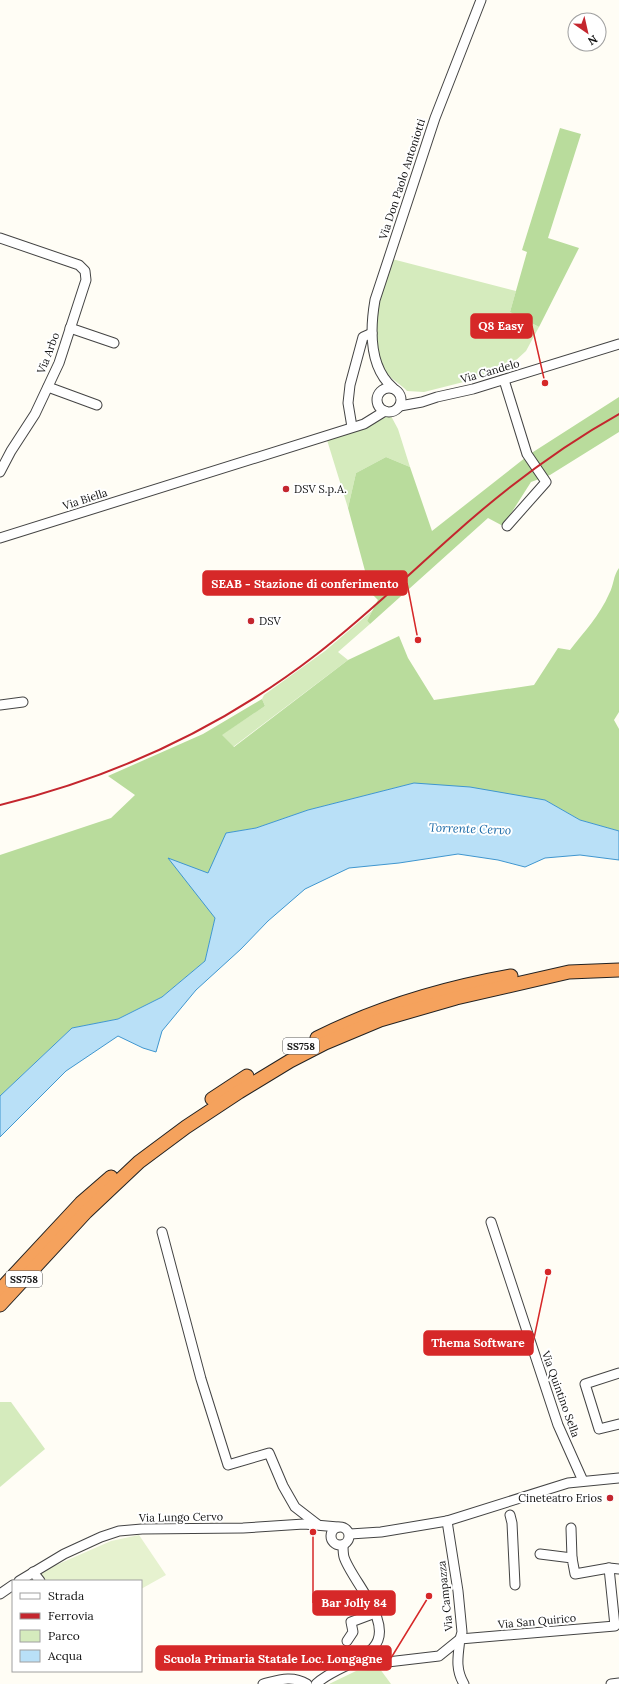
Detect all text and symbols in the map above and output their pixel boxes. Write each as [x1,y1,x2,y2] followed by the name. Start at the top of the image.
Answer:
[567,12,607,52] north arrow
[585,32,600,49] text: N
[376,117,428,242] street label: Via Don Paolo Antoniotti
[471,314,532,338] callout: Q8 Easy
[478,318,524,333] text: Q8 Easy
[33,330,62,377] street label: Via Arbo
[458,356,521,386] street label: Via Candelo
[294,482,347,496] place label: DSV S.p.A.
[281,484,291,494] marker: DSV S.p.A.
[60,485,109,513] street label: Via Biella
[203,571,407,595] callout: SEAB - Stazione di conferimento
[211,576,399,591] text: SEAB - Stazione di conferimento
[259,614,281,628] place label: DSV
[246,616,256,626] marker: DSV
[429,820,511,837] water label: Torrente Cervo
[283,1038,319,1054] road number: SS758
[6,1271,42,1287] road number: SS758
[424,1331,533,1355] callout: Thema Software
[431,1335,525,1350] text: Thema Software
[539,1348,583,1439] street label: Via Quintino Sella
[518,1491,602,1505] place label: Cineteatro Erios
[605,1493,615,1503] marker: Cineteatro Erios
[138,1509,223,1525] street label: Via Lungo Cervo
[434,1560,456,1633] street label: Via Campazza
[12,1580,142,1672] legend
[48,1588,84,1603] text: Strada
[313,1591,395,1615] callout: Bar Jolly 84
[321,1595,387,1610] text: Bar Jolly 84
[48,1608,94,1623] text: Ferrovia
[496,1611,577,1631] street label: Via San Quirico
[48,1628,80,1643] text: Parco
[156,1646,391,1670] callout: Scuola Primaria Statale Loc. Longagne
[47,1648,82,1663] text: Acqua
[163,1651,383,1666] text: Scuola Primaria Statale Loc. Longagne

